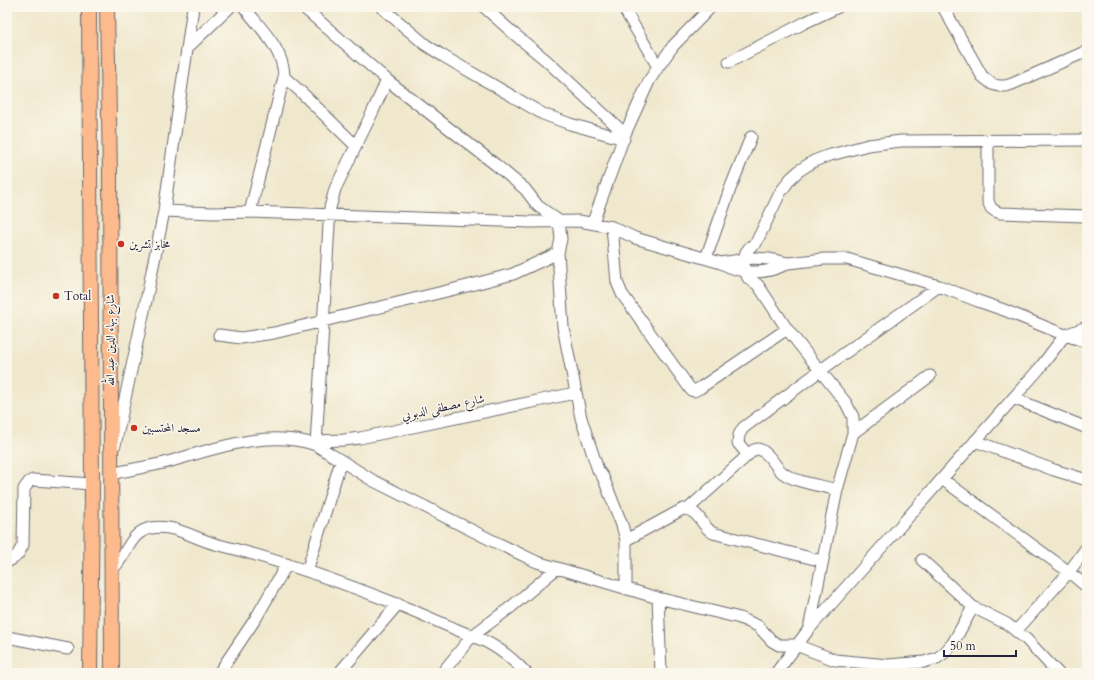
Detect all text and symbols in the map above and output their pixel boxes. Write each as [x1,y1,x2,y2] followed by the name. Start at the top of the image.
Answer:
[129,236,171,252] place label: مخابز تشرين
[116,239,126,249] marker: مخابز تشرين
[64,288,91,304] place label: Total
[51,291,61,301] marker: Total
[100,294,121,386] street label: شارع بهاء الدين عبد الله
[400,390,487,427] street label: شارع مصطفى الدبوبي
[142,420,201,436] place label: مسجد المحتسبين
[129,423,139,433] marker: مسجد المحتسبين
[944,632,1016,658] scale bar
[950,638,977,654] text: 50 m

